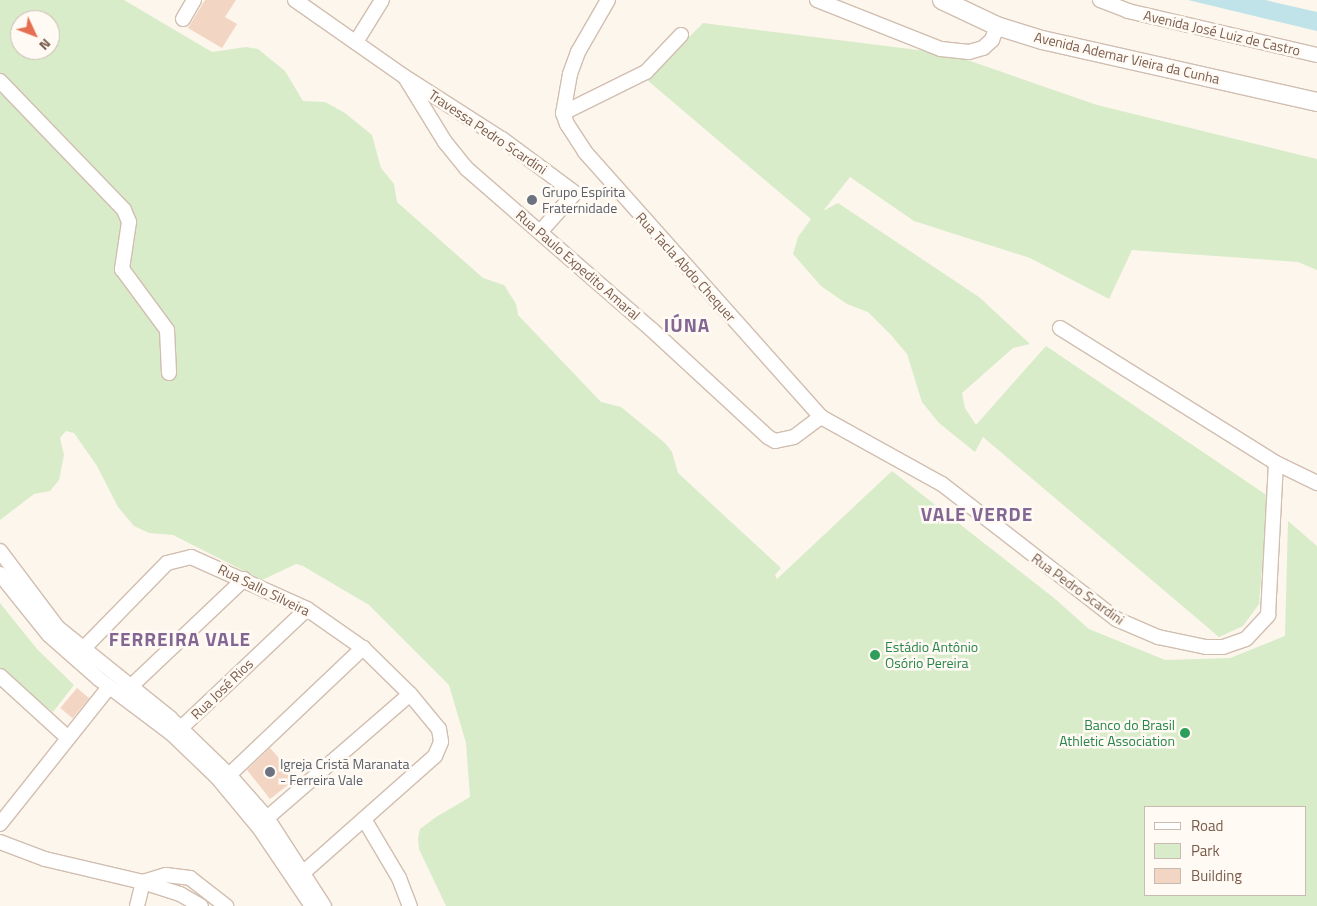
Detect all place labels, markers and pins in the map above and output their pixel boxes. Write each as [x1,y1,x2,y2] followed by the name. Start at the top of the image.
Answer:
[542,184,625,216] place label: Grupo Espírita Fraternidade
[526,194,538,206] marker: Grupo Espírita Fraternidade
[885,639,978,672] place label: Estádio Antônio Osório Pereira
[869,649,881,661] marker: Estádio Antônio Osório Pereira
[1059,717,1175,750] place label: Banco do Brasil Athletic Association
[1179,727,1191,739] marker: Banco do Brasil Athletic Association
[280,756,410,789] place label: Igreja Cristã Maranata - Ferreira Vale
[264,766,276,778] marker: Igreja Cristã Maranata - Ferreira Vale

